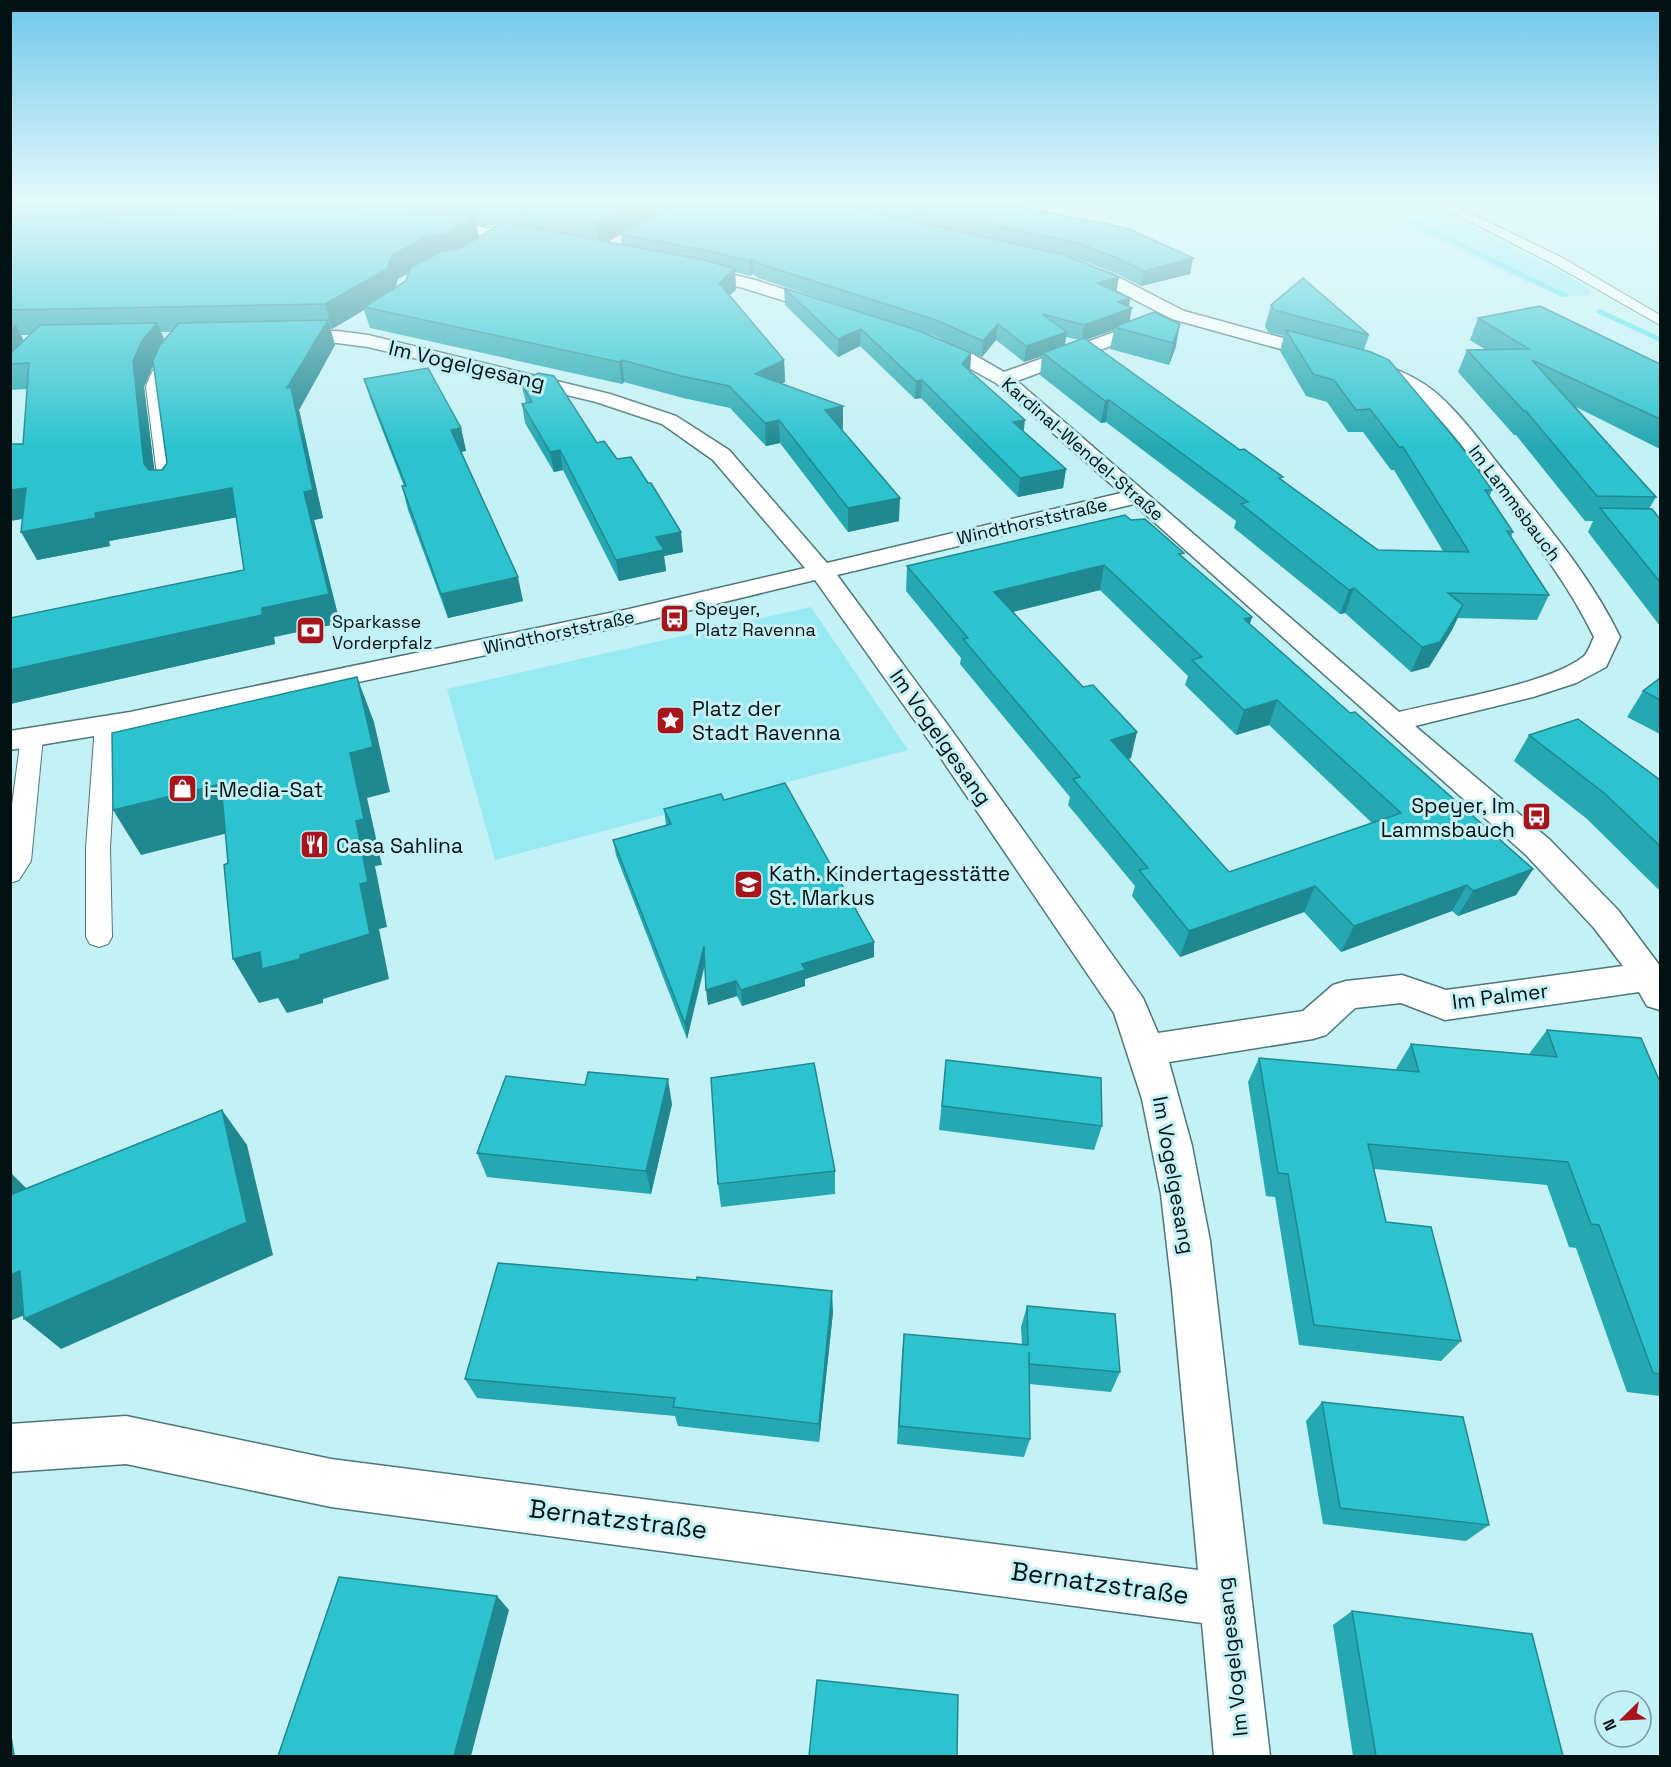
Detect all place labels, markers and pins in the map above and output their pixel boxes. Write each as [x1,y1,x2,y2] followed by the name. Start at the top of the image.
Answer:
[695,597,816,641] place label: Speyer, Platz Ravenna
[658,602,690,634] bus stop icon: Speyer, Platz Ravenna
[332,610,432,654] place label: Sparkasse Vorderpfalz
[295,615,327,647] bank icon: Sparkasse Vorderpfalz
[692,695,841,746] place label: Platz der Stadt Ravenna
[655,704,687,736] place icon: Platz der Stadt Ravenna
[167,773,199,805] shop icon: i-Media-Sat
[204,776,323,803] place label: i-Media-Sat
[1381,792,1515,843] place label: Speyer, Im Lammsbauch
[1520,801,1552,833] bus stop icon: Speyer, Im Lammsbauch
[299,829,331,861] restaurant icon: Casa Sahlina
[336,832,463,859] place label: Casa Sahlina
[769,860,1010,911] place label: Kath. Kindertagesstätte St. Markus
[732,869,764,901] school or university icon: Kath. Kindertagesstätte St. Markus

